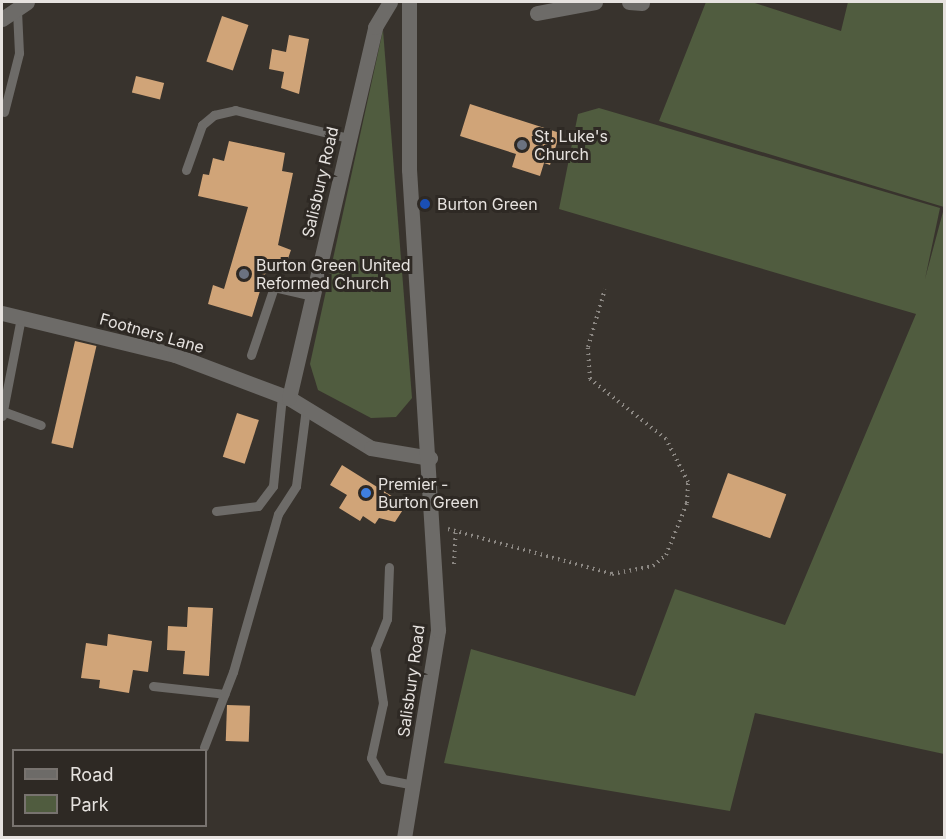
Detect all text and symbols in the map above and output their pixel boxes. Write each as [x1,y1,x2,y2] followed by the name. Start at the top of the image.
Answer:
[298,125,342,239] street label: Salisbury Road
[534,126,608,164] place label: St. Luke's Church
[515,138,529,152] marker: St. Luke's Church
[437,194,538,214] place label: Burton Green
[418,197,432,211] marker: Burton Green
[256,255,411,293] place label: Burton Green United Reformed Church
[237,267,251,281] marker: Burton Green United Reformed Church
[98,309,206,357] street label: Footners Lane
[378,474,479,512] place label: Premier - Burton Green
[359,486,373,500] marker: Premier - Burton Green
[394,624,428,738] street label: Salisbury Road
[12,749,207,827] legend
[70,764,113,785] text: Road
[70,794,109,815] text: Park

